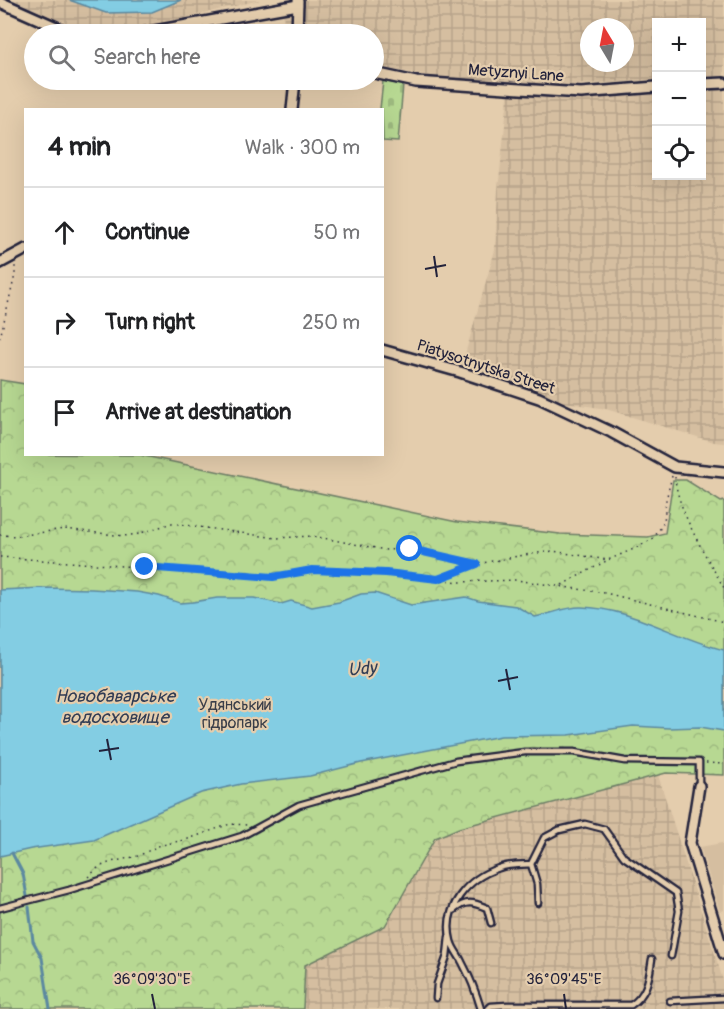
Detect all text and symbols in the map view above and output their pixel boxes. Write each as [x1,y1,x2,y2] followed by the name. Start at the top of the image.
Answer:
[580,18,634,72] north arrow
[652,18,706,180] map controls
[652,18,706,72] button: +
[24,24,384,90] search box
[45,41,78,74] icon: search
[93,43,200,71] text: Search here
[467,60,565,86] street label: Metyznyi Lane
[652,72,706,126] button: −
[652,126,706,180] button: locate
[48,131,111,163] text: 4 min
[245,135,360,160] text: Walk · 300 m
[48,216,81,249] icon: ahead
[105,218,189,246] text: Continue
[313,220,360,245] text: 50 m
[48,306,81,339] icon: right
[105,308,195,336] text: Turn right
[302,310,360,335] text: 250 m
[414,335,558,399] street label: Piatysotnytska Street
[48,396,81,429] icon: arrive
[105,398,291,426] text: Arrive at destination
[396,535,422,561] route start
[131,553,157,579] route end
[347,656,379,682] water label: Udy
[55,685,177,729] water label: Новобаварське водосховище
[198,695,272,733] park label: Удянський гідропарк
[113,970,191,989] text: 36°09'30"E
[526,970,602,989] text: 36°09'45"E

